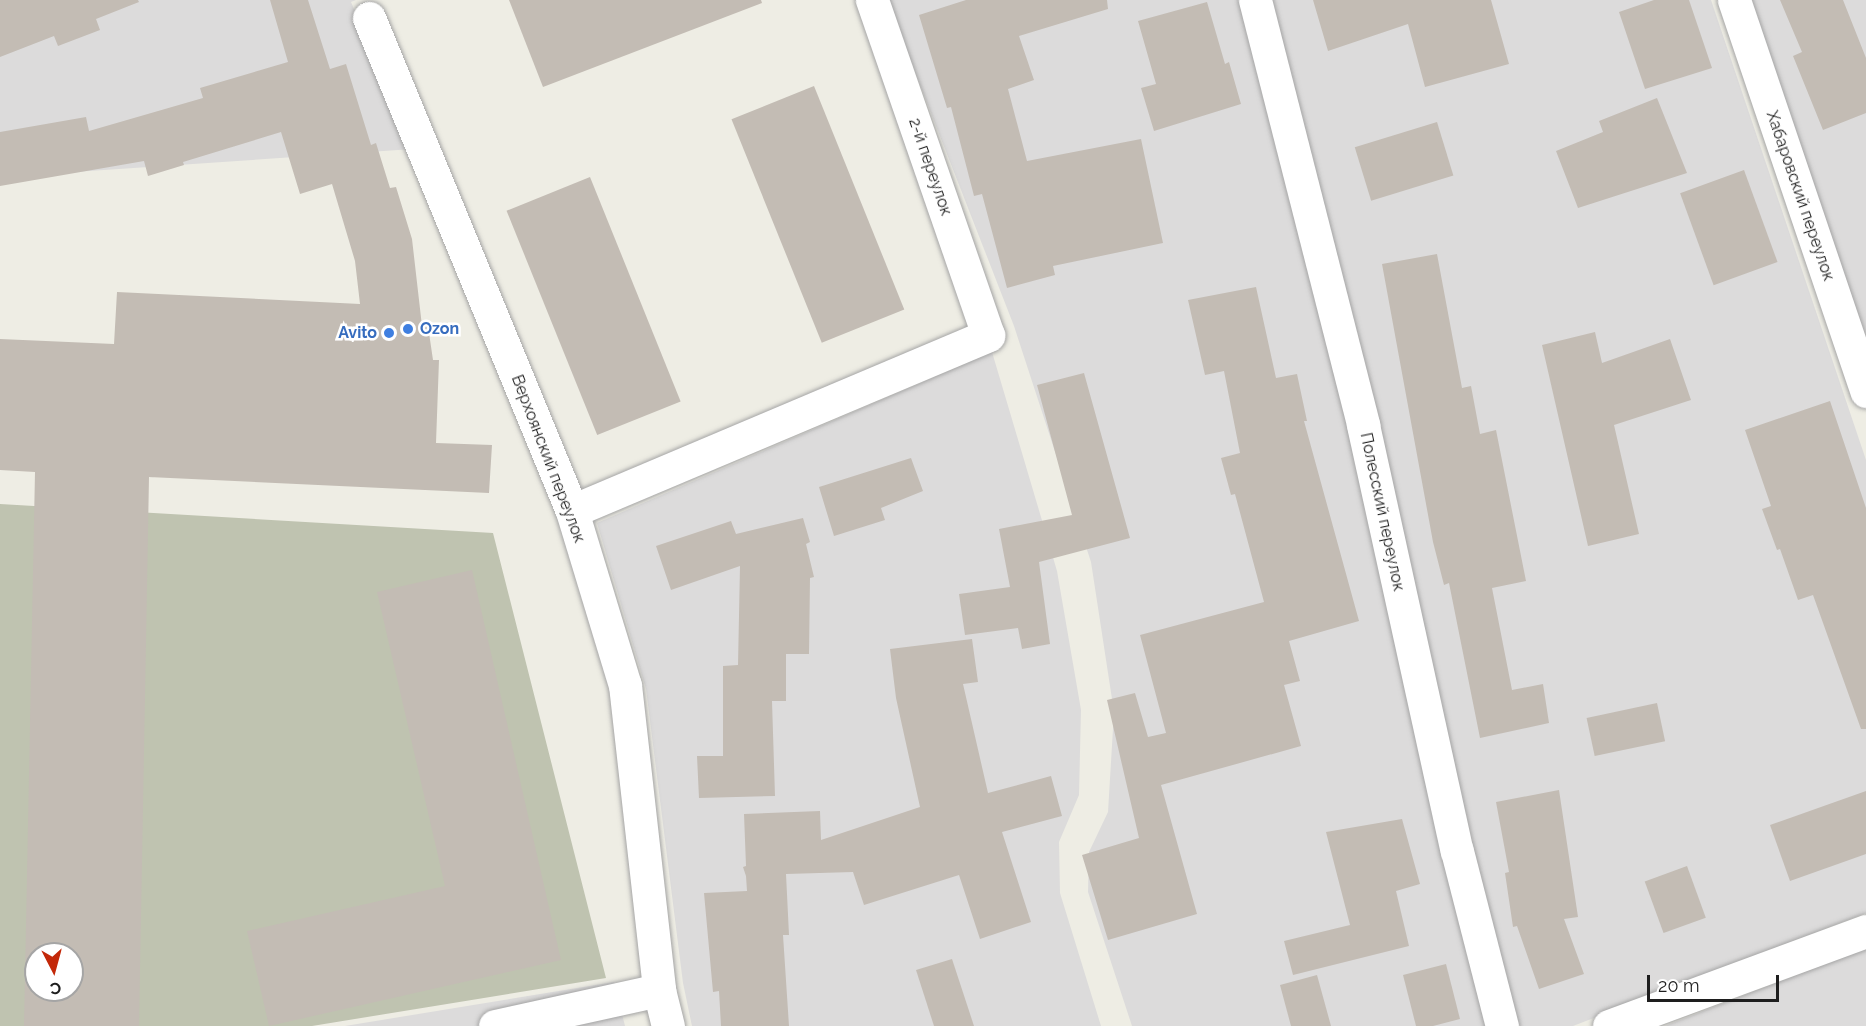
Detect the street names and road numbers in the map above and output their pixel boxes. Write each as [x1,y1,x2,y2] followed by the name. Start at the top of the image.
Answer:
[1762,108,1838,284] street label: Хабаровский переулок
[904,116,956,218] street label: 2-й переулок
[507,372,589,546] street label: Верхоянский переулок
[1356,431,1408,593] street label: Полесский переулок

